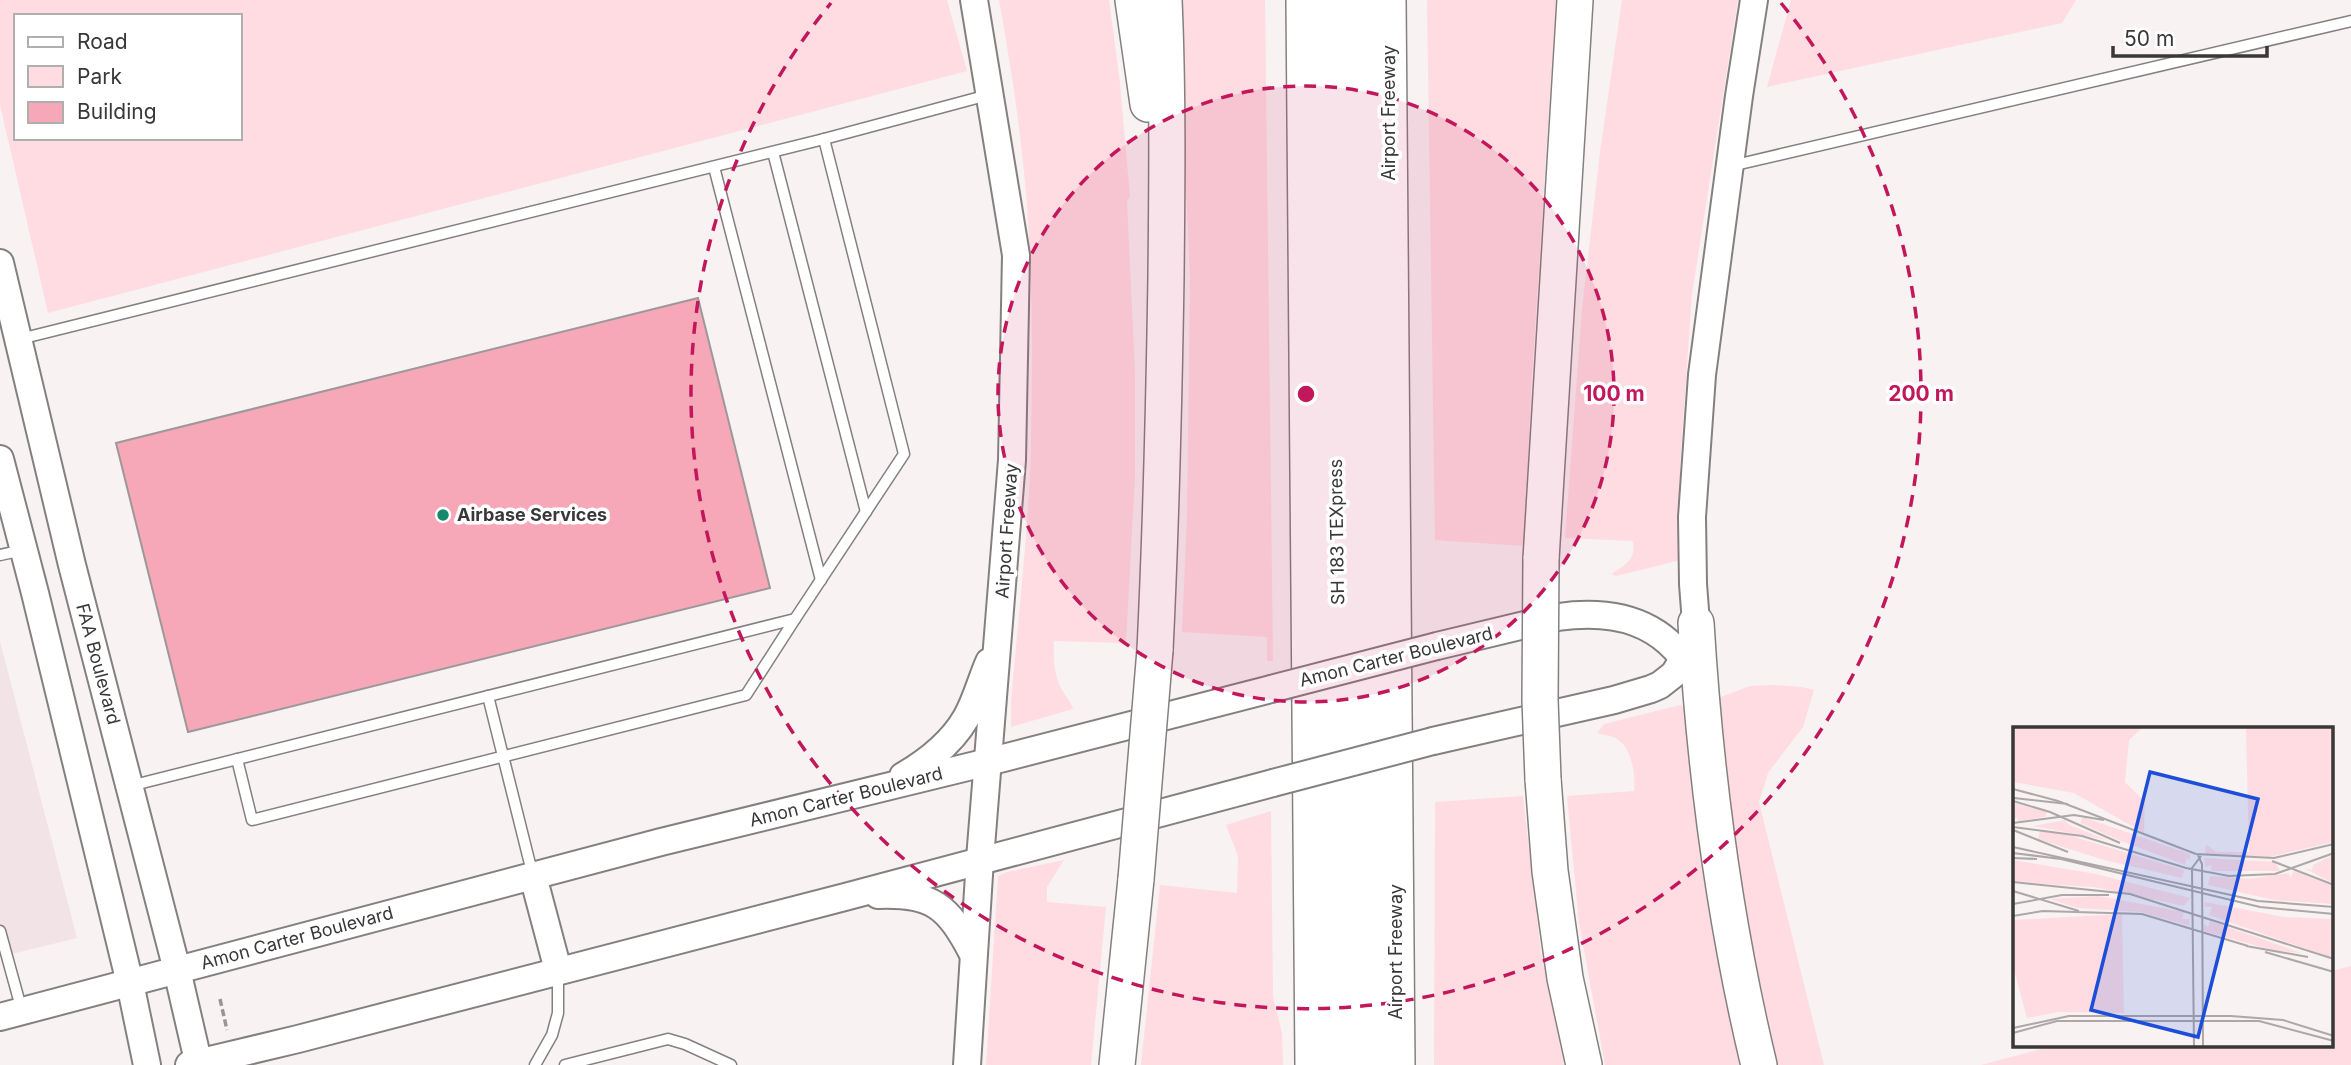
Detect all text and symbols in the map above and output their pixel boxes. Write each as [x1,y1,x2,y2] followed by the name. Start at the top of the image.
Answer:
[14,14,242,140] legend
[2113,14,2267,58] scale bar
[2124,26,2174,51] text: 50 m
[77,29,128,54] text: Road
[1378,45,1399,181] street label: Airport Freeway
[77,64,122,89] text: Park
[77,99,157,124] text: Building
[1583,381,1645,406] text: 100 m
[1888,381,1954,406] text: 200 m
[1294,382,1318,406] centre of rings
[1325,459,1348,605] street label: SH 183 TEXpress
[991,463,1022,599] street label: Airport Freeway
[457,504,607,525] place label: Airbase Services
[435,507,451,523] marker: Airbase Services
[72,601,125,727] street label: FAA Boulevard
[1297,622,1495,691] street label: Amon Carter Boulevard
[2013,727,2334,1048] inset map
[747,762,945,831] street label: Amon Carter Boulevard
[1385,884,1406,1020] street label: Airport Freeway
[198,902,395,973] street label: Amon Carter Boulevard

